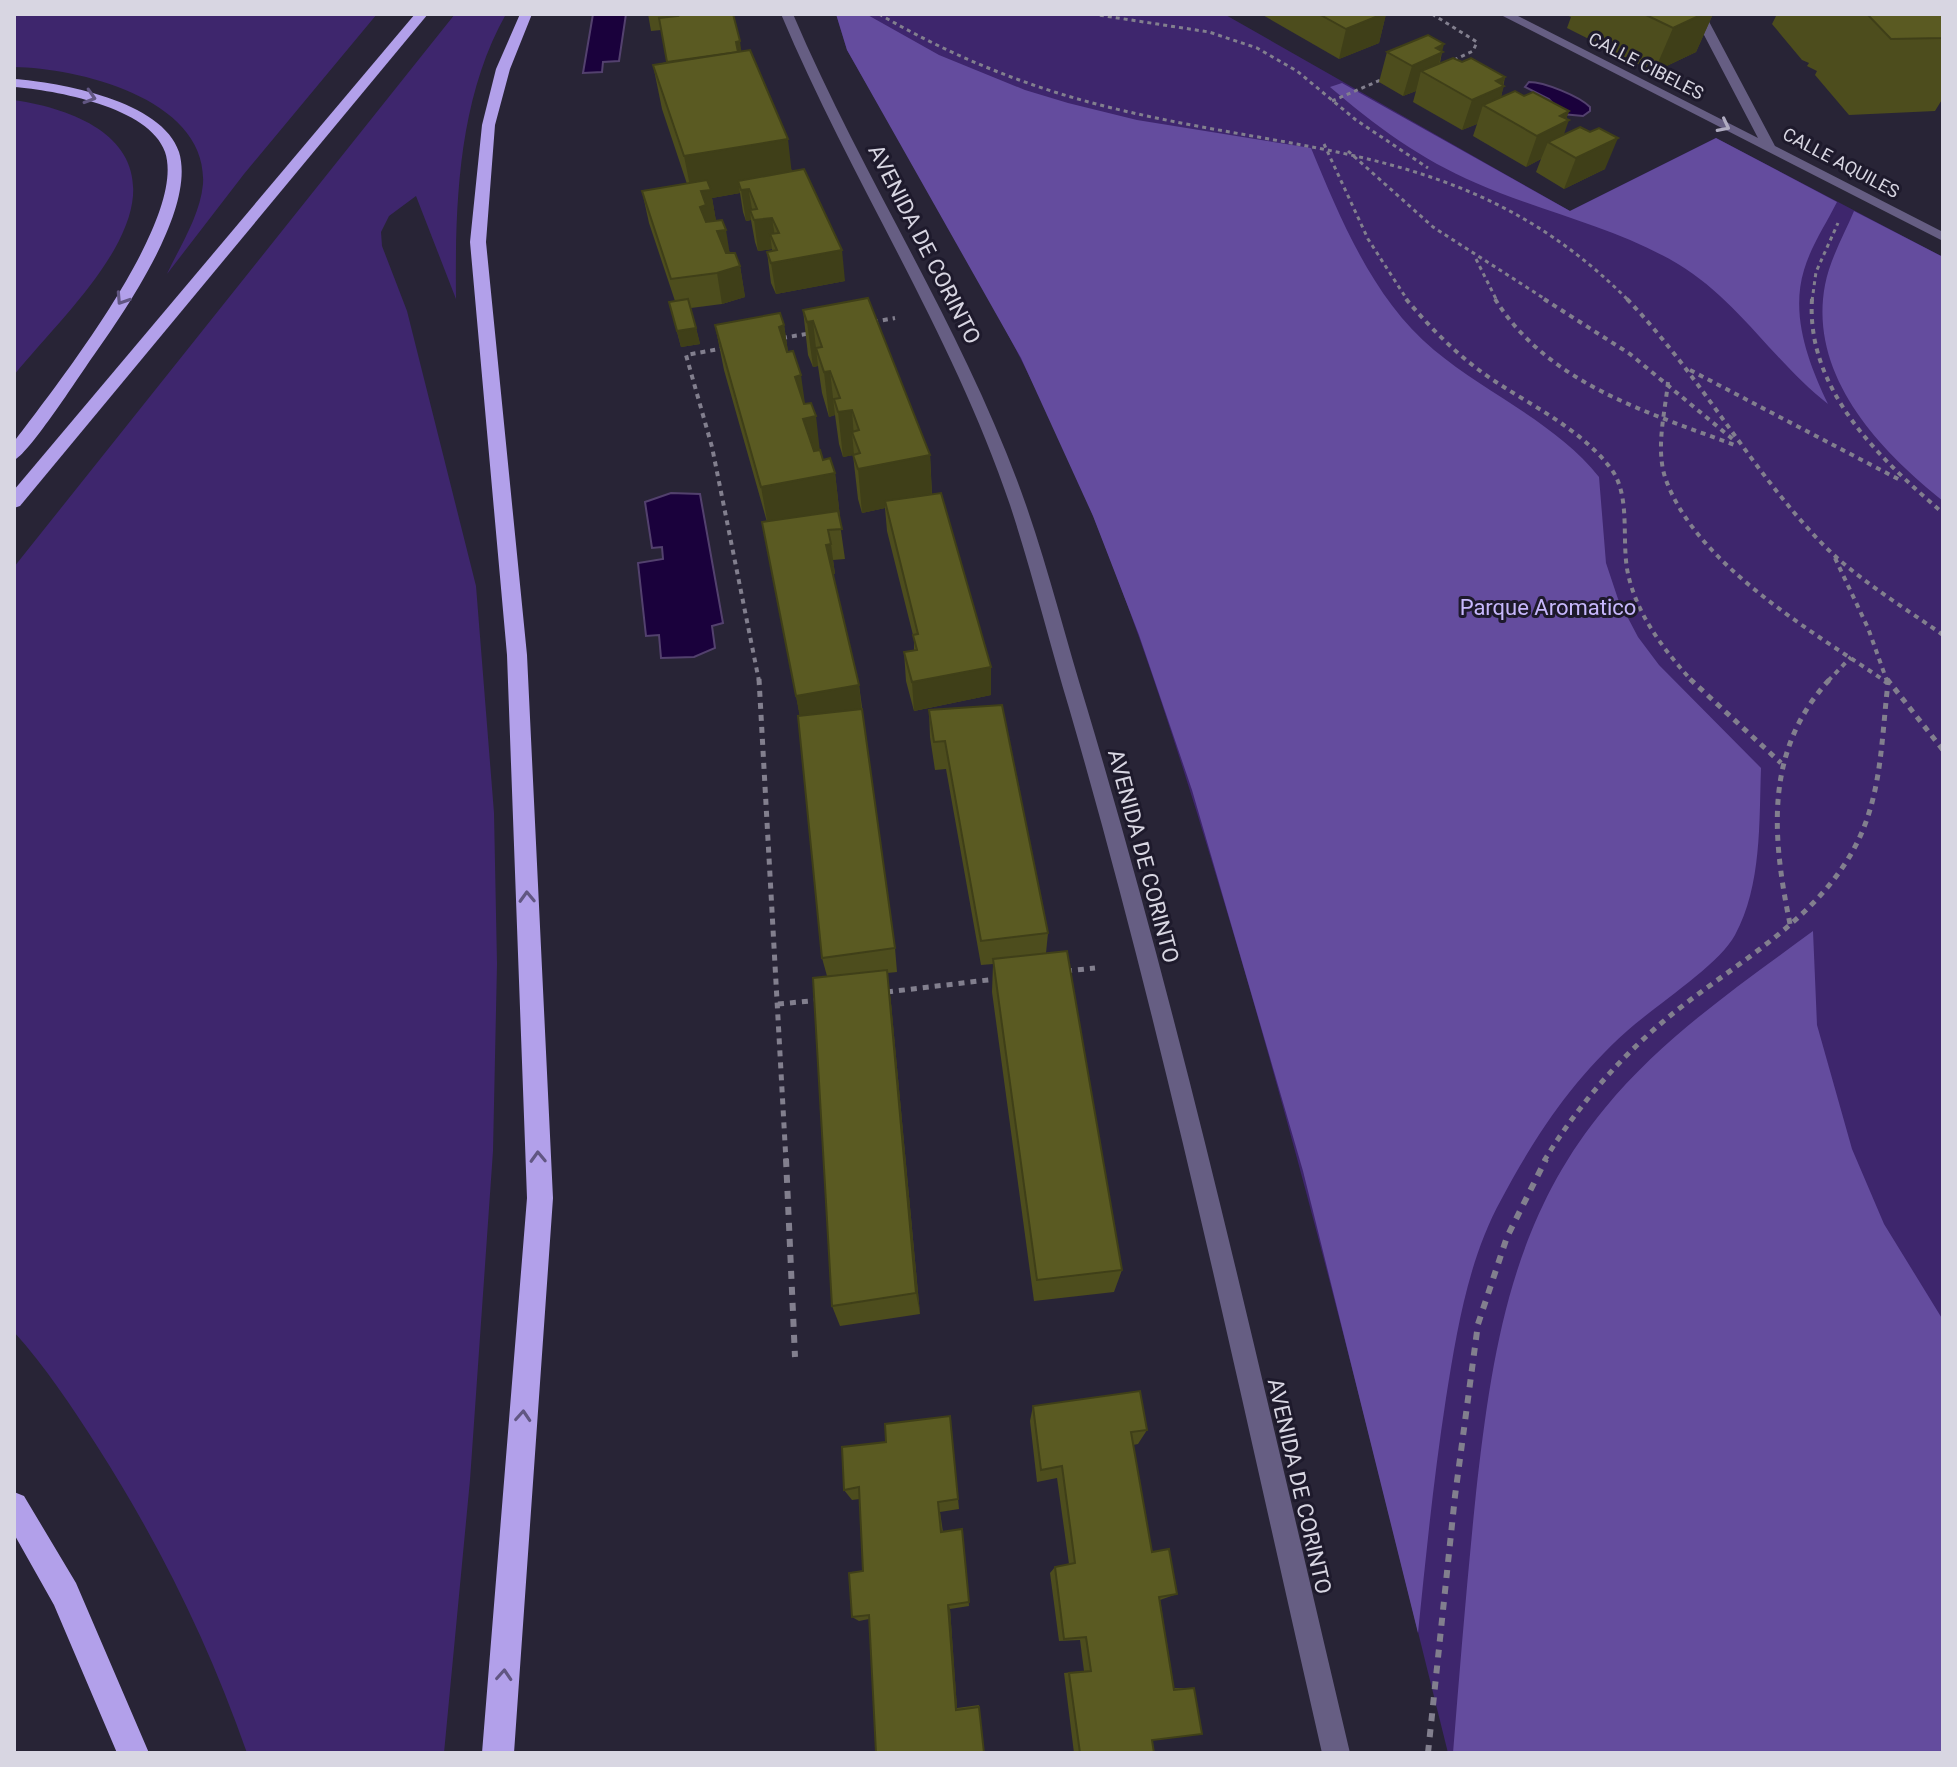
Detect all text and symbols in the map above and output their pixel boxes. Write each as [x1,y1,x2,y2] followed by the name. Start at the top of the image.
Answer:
[1585,28,1707,104] street label: CALLE CIBELES
[83,88,97,104] one-way arrow
[1716,116,1731,131] one-way arrow
[1779,123,1903,202] street label: CALLE AQUILES
[863,140,986,348] street label: AVENIDA DE CORINTO
[116,290,131,305] one-way arrow
[1460,595,1636,620] park label: Parque Aromatico
[1103,746,1184,966] street label: AVENIDA DE CORINTO
[519,890,536,903] one-way arrow
[529,1150,546,1163] one-way arrow
[1263,1376,1336,1596] street label: AVENIDA DE CORINTO
[514,1409,531,1422] one-way arrow
[495,1668,512,1681] one-way arrow

